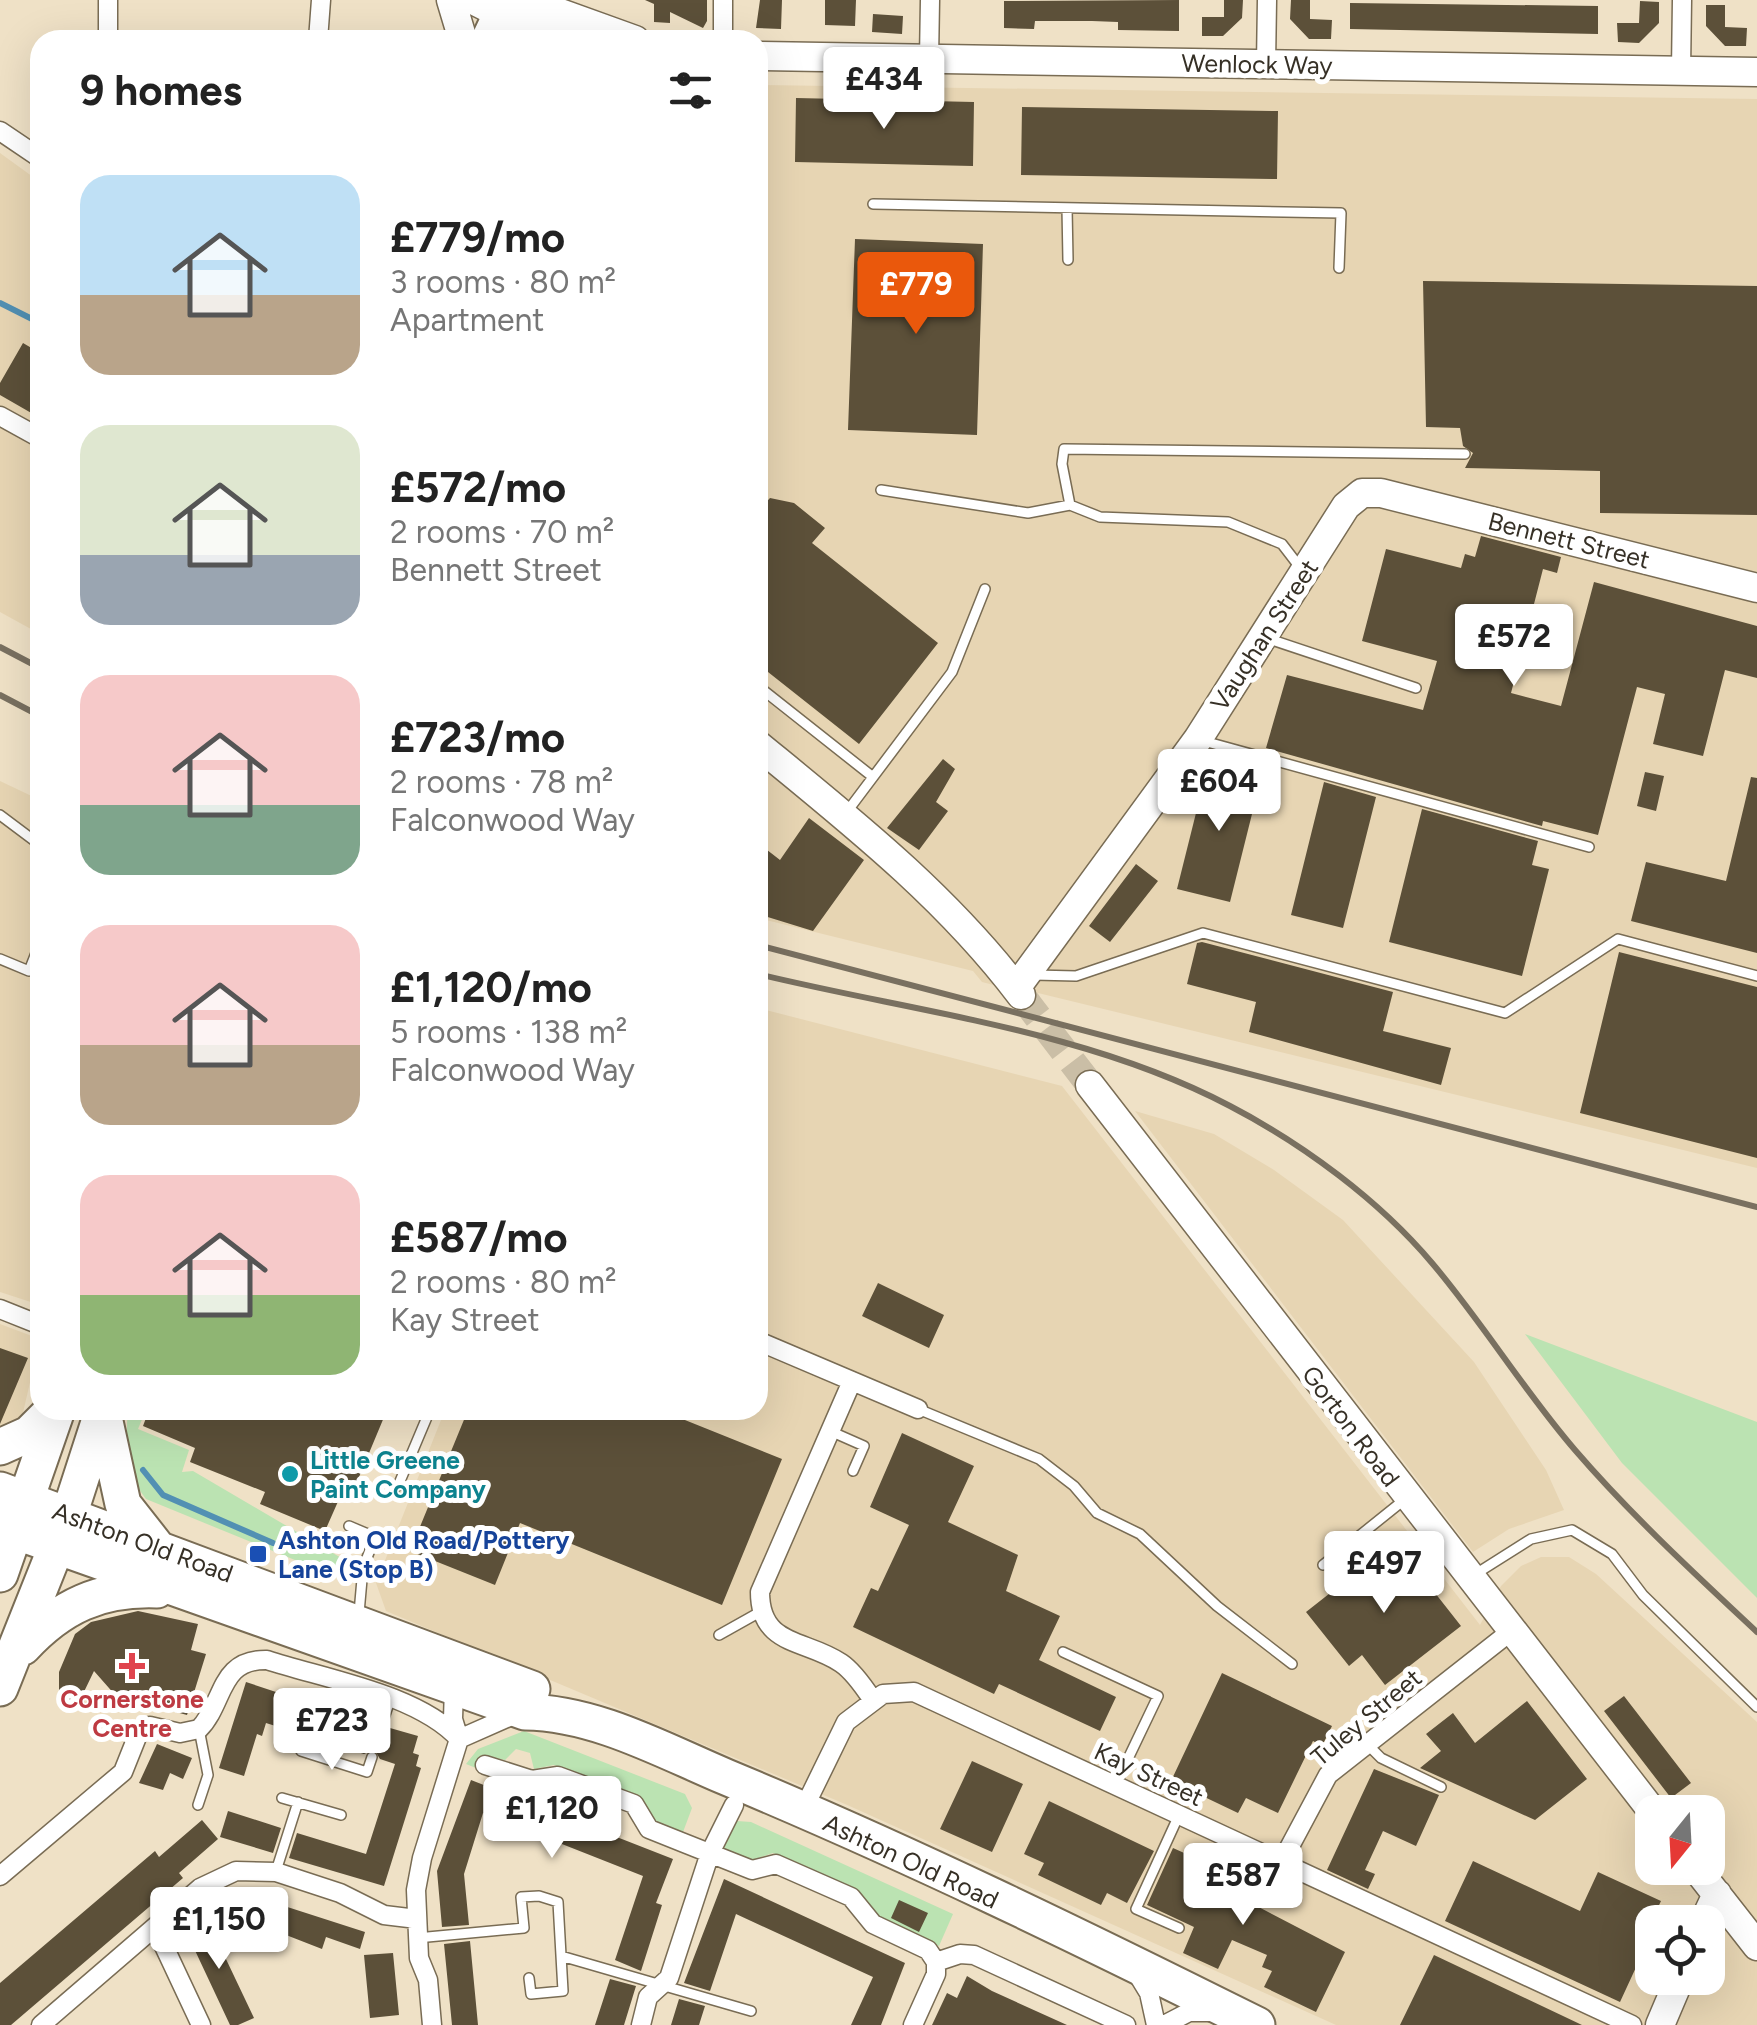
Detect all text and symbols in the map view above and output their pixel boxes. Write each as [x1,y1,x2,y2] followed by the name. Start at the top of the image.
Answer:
[825,47,943,132] pin: £434
[1181,48,1333,80] street label: Wenlock Way
[845,60,923,98] text: £434
[663,63,718,118] icon: filters
[80,65,242,116] text: 9 homes
[390,212,565,263] text: £779/mo
[160,215,280,335] icon: home
[857,252,975,337] pin: £779
[390,263,616,301] text: 3 rooms · 80 m²
[879,265,953,303] text: £779
[390,301,544,339] text: Apartment
[390,462,566,513] text: £572/mo
[160,465,280,585] icon: home
[1485,505,1653,575] street label: Bennett Street
[390,513,614,551] text: 2 rooms · 70 m²
[390,551,602,589] text: Bennett Street
[1204,554,1324,716] street label: Vaughan Street
[1455,604,1573,689] pin: £572
[1477,617,1551,655] text: £572
[390,712,565,763] text: £723/mo
[160,715,280,835] icon: home
[1160,749,1278,834] pin: £604
[1180,762,1258,800] text: £604
[390,763,613,801] text: 2 rooms · 78 m²
[390,801,635,839] text: Falconwood Way
[390,962,592,1013] text: £1,120/mo
[160,965,280,1085] icon: home
[390,1013,627,1051] text: 5 rooms · 138 m²
[390,1051,635,1089] text: Falconwood Way
[390,1212,568,1263] text: £587/mo
[160,1215,280,1335] icon: home
[390,1263,617,1301] text: 2 rooms · 80 m²
[390,1301,540,1339] text: Kay Street
[1296,1360,1406,1492] street label: Gorton Road
[310,1445,487,1504] place label: Little Greene Paint Company
[279,1463,301,1485] marker: Little Greene Paint Company
[49,1495,237,1589] street label: Ashton Old Road
[278,1525,570,1584] place label: Ashton Old Road/Pottery Lane (Stop B)
[1325,1531,1443,1616] pin: £497
[247,1543,269,1565] marker: Ashton Old Road/Pottery Lane (Stop B)
[1346,1544,1422,1582] text: £497
[119,1653,145,1679] marker: Cornerstone Centre
[1305,1662,1427,1772] street label: Tuley Street
[60,1684,204,1743] place label: Cornerstone Centre
[273,1688,391,1773] pin: £723
[295,1701,369,1739] text: £723
[1090,1736,1208,1812] street label: Kay Street
[471,1776,633,1861] pin: £1,120
[505,1789,599,1827] text: £1,120
[1635,1795,1725,1885] north arrow
[1635,1795,1725,1995] map controls
[819,1807,1003,1915] street label: Ashton Old Road
[1184,1843,1302,1928] pin: £587
[1205,1856,1281,1894] text: £587
[138,1887,300,1972] pin: £1,150
[172,1900,266,1938] text: £1,150
[1635,1905,1725,1995] button: locate

